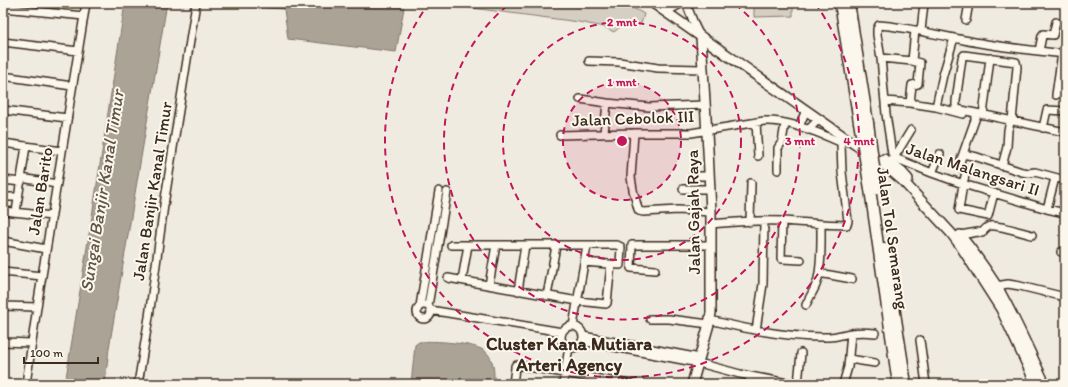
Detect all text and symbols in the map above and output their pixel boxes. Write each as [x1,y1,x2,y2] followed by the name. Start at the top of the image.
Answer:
[607,15,637,29] text: 2 mnt
[607,75,637,89] text: 1 mnt
[75,87,129,293] water label: Sungai Banjir Kanal Timur
[128,100,176,282] street label: Jalan Banjir Kanal Timur
[571,106,695,130] street label: Jalan Cebolok III
[615,134,629,148] centre of rings
[785,134,816,148] text: 3 mnt
[844,134,875,148] text: 4 mnt
[904,138,1042,200] street label: Jalan Malangsari II
[23,146,57,236] street label: Jalan Barito
[682,149,704,275] street label: Jalan Gajah Raya
[873,166,913,311] street label: Jalan Tol Semarang
[486,333,652,376] district label: Cluster Kana Mutiara Arteri Agency
[24,339,98,365] scale bar
[30,346,63,360] text: 100 m

